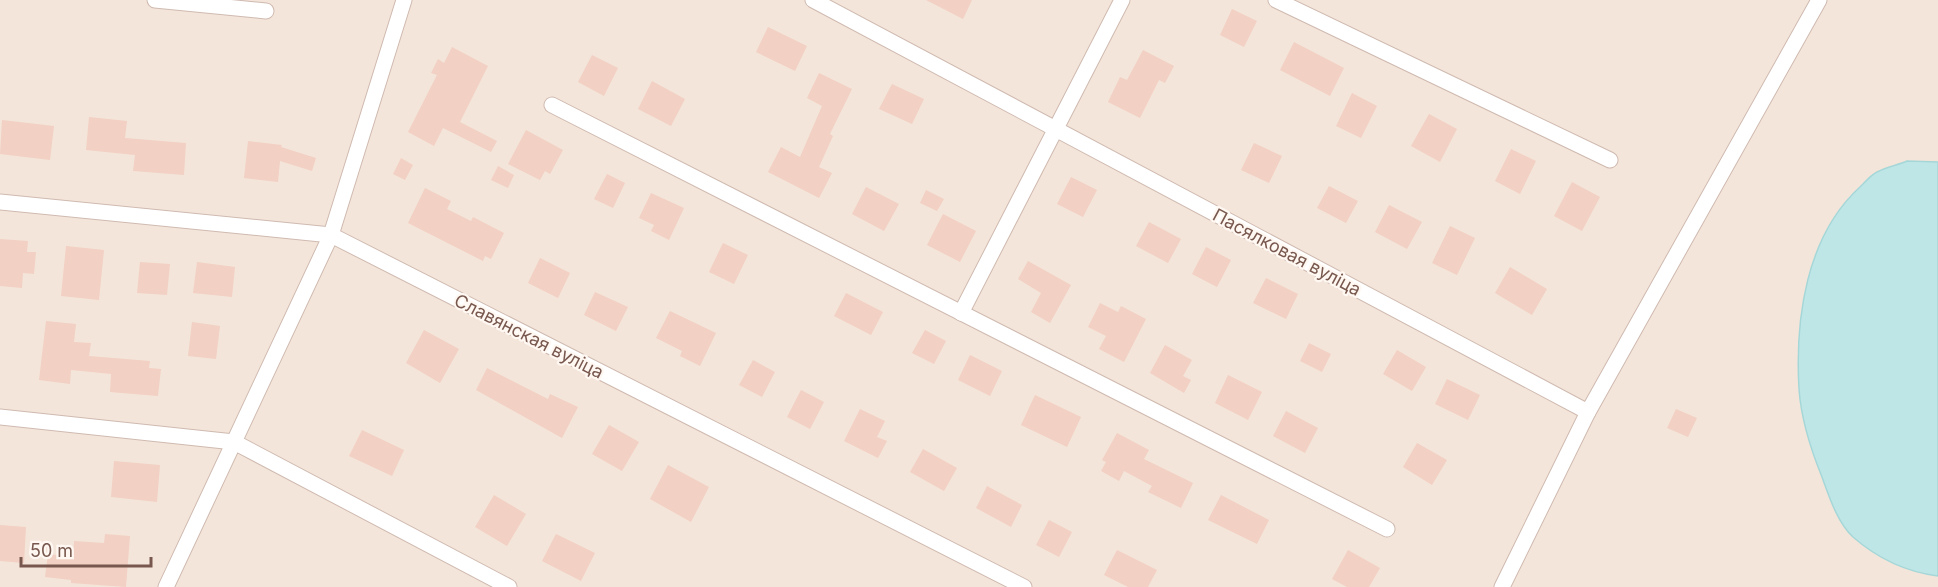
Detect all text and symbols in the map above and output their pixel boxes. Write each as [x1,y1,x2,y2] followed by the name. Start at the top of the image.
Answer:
[1209,204,1365,300] street label: Пасялковая вуліца
[451,289,607,383] street label: Славянская вуліца
[21,530,152,568] scale bar
[30,540,73,561] text: 50 m

